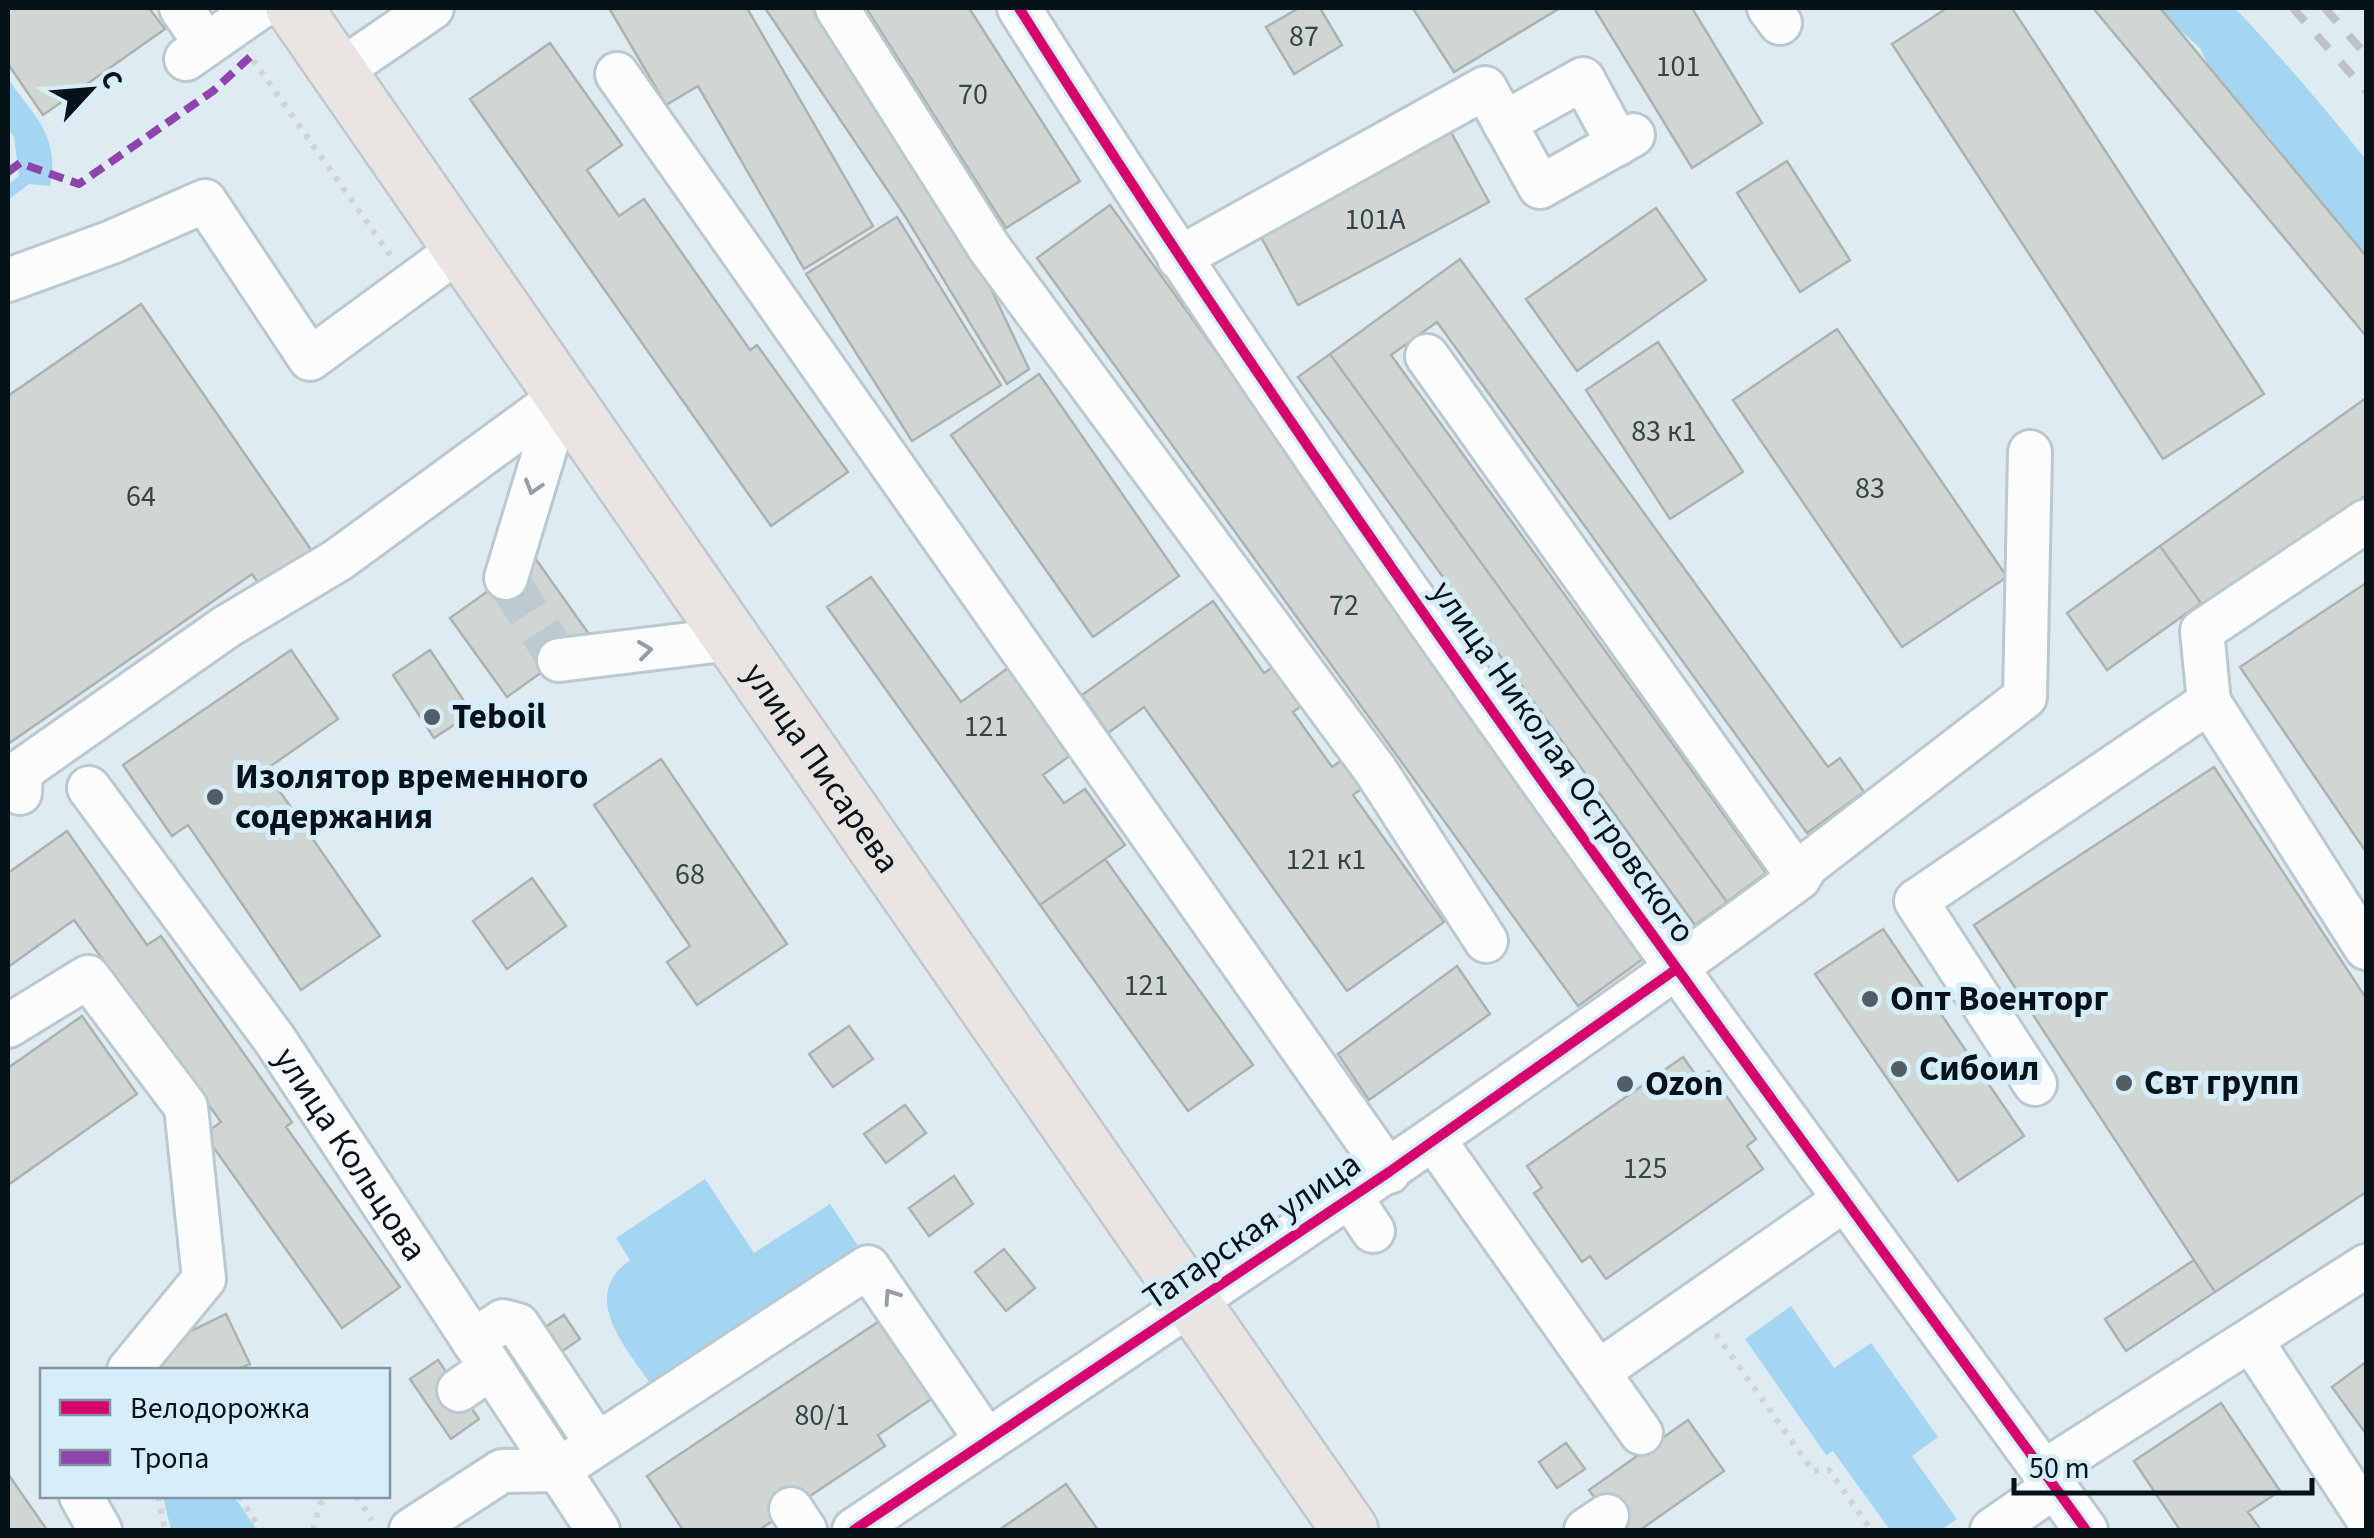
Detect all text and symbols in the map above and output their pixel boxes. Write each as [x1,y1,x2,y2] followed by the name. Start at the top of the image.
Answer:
[1289,15,1319,58] house number: 87
[40,40,140,140] north arrow
[1656,45,1700,88] house number: 101
[90,63,133,96] text: С
[958,73,988,116] house number: 70
[1344,198,1406,241] house number: 101А
[1631,410,1697,453] house number: 83 к1
[1855,467,1885,510] house number: 83
[126,475,156,518] house number: 64
[524,478,545,495] one-way arrow
[1418,570,1708,954] street label: улица Николая Островского
[1329,584,1359,627] house number: 72
[636,640,653,661] one-way arrow
[730,652,912,884] street label: улица Писарева
[452,692,546,742] place label: Teboil
[964,705,1008,748] house number: 121
[421,706,443,728] marker: Teboil
[235,752,588,842] place label: Изолятор временного содержания
[204,786,226,808] marker: Изолятор временного содержания
[1286,838,1366,881] house number: 121 к1
[675,853,705,896] house number: 68
[1124,964,1168,1007] house number: 121
[1890,974,2109,1024] place label: Опт Военторг
[1859,988,1881,1010] marker: Опт Военторг
[261,1037,439,1271] street label: улица Кольцова
[1919,1044,2039,1094] place label: Сибоил
[1888,1058,1910,1080] marker: Сибоил
[2144,1058,2299,1108] place label: Свт групп
[1645,1059,1724,1109] place label: Ozon
[2113,1072,2135,1094] marker: Свт групп
[1614,1073,1636,1095] marker: Ozon
[1133,1139,1371,1323] street label: Татарская улица
[1623,1147,1667,1190] house number: 125
[884,1288,903,1306] one-way arrow
[40,1368,390,1498] legend
[130,1387,310,1430] text: Велодорожка
[794,1394,850,1437] house number: 80/1
[2014,1433,2312,1495] scale bar
[130,1437,209,1480] text: Тропа
[2029,1447,2090,1490] text: 50 m

